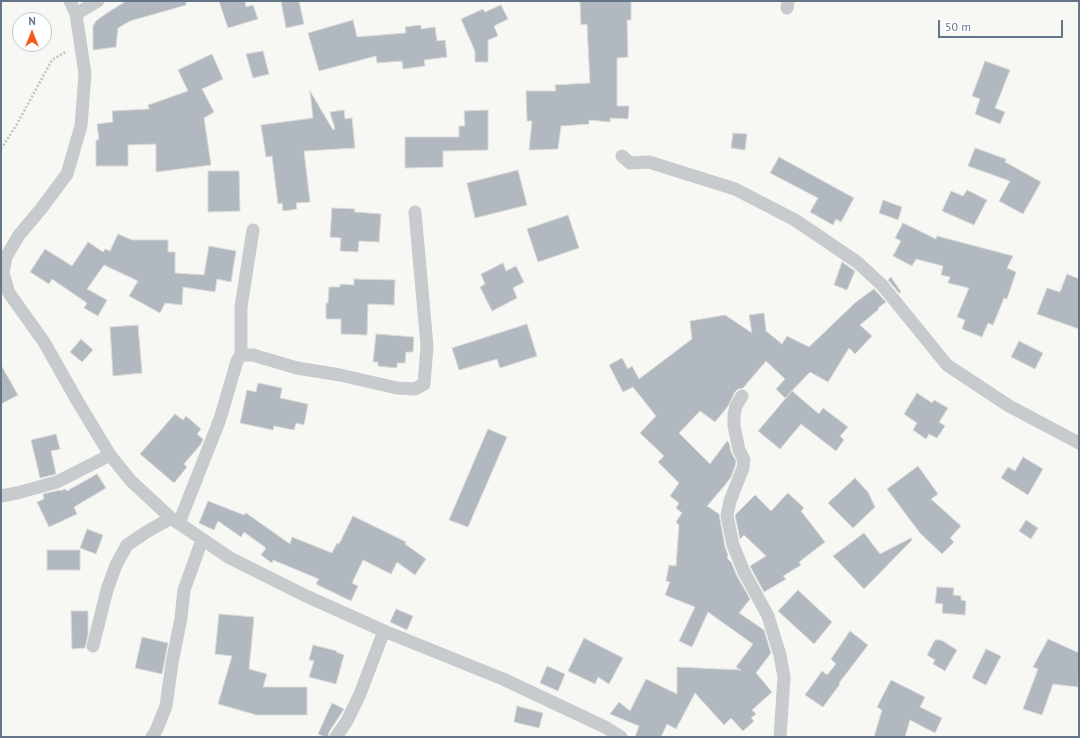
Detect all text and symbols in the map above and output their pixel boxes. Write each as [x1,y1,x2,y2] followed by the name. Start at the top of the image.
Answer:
[12,12,52,52] north arrow
[940,12,1065,38] scale bar
[28,14,36,28] text: N
[945,19,971,34] text: 50 m

